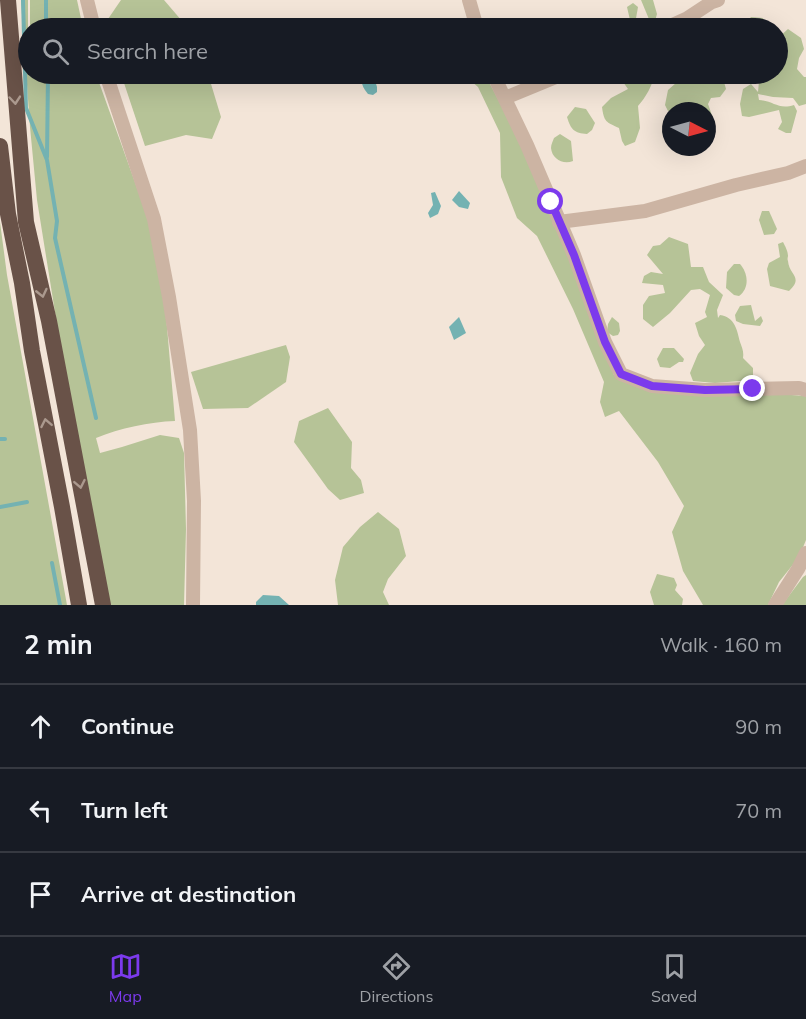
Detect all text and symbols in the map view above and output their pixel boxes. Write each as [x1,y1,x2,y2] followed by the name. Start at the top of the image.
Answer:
[18,18,788,84] search box
[39,35,72,68] icon: search
[87,37,208,65] text: Search here
[8,96,21,105] one-way arrow
[662,102,716,156] north arrow
[537,188,563,214] route start
[35,288,48,298] one-way arrow
[739,375,765,401] route end
[40,419,53,429] one-way arrow
[73,479,86,489] one-way arrow
[24,628,93,661] text: 2 min
[660,632,782,657] text: Walk · 160 m
[24,710,57,743] icon: ahead
[81,712,174,740] text: Continue
[735,714,782,739] text: 90 m
[24,794,57,827] icon: left
[81,796,168,824] text: Turn left
[735,798,782,823] text: 70 m
[24,878,57,911] icon: arrive
[81,880,296,908] text: Arrive at destination
[109,950,142,1006] tab: Map
[359,950,433,1006] tab: Directions
[651,950,697,1006] tab: Saved

